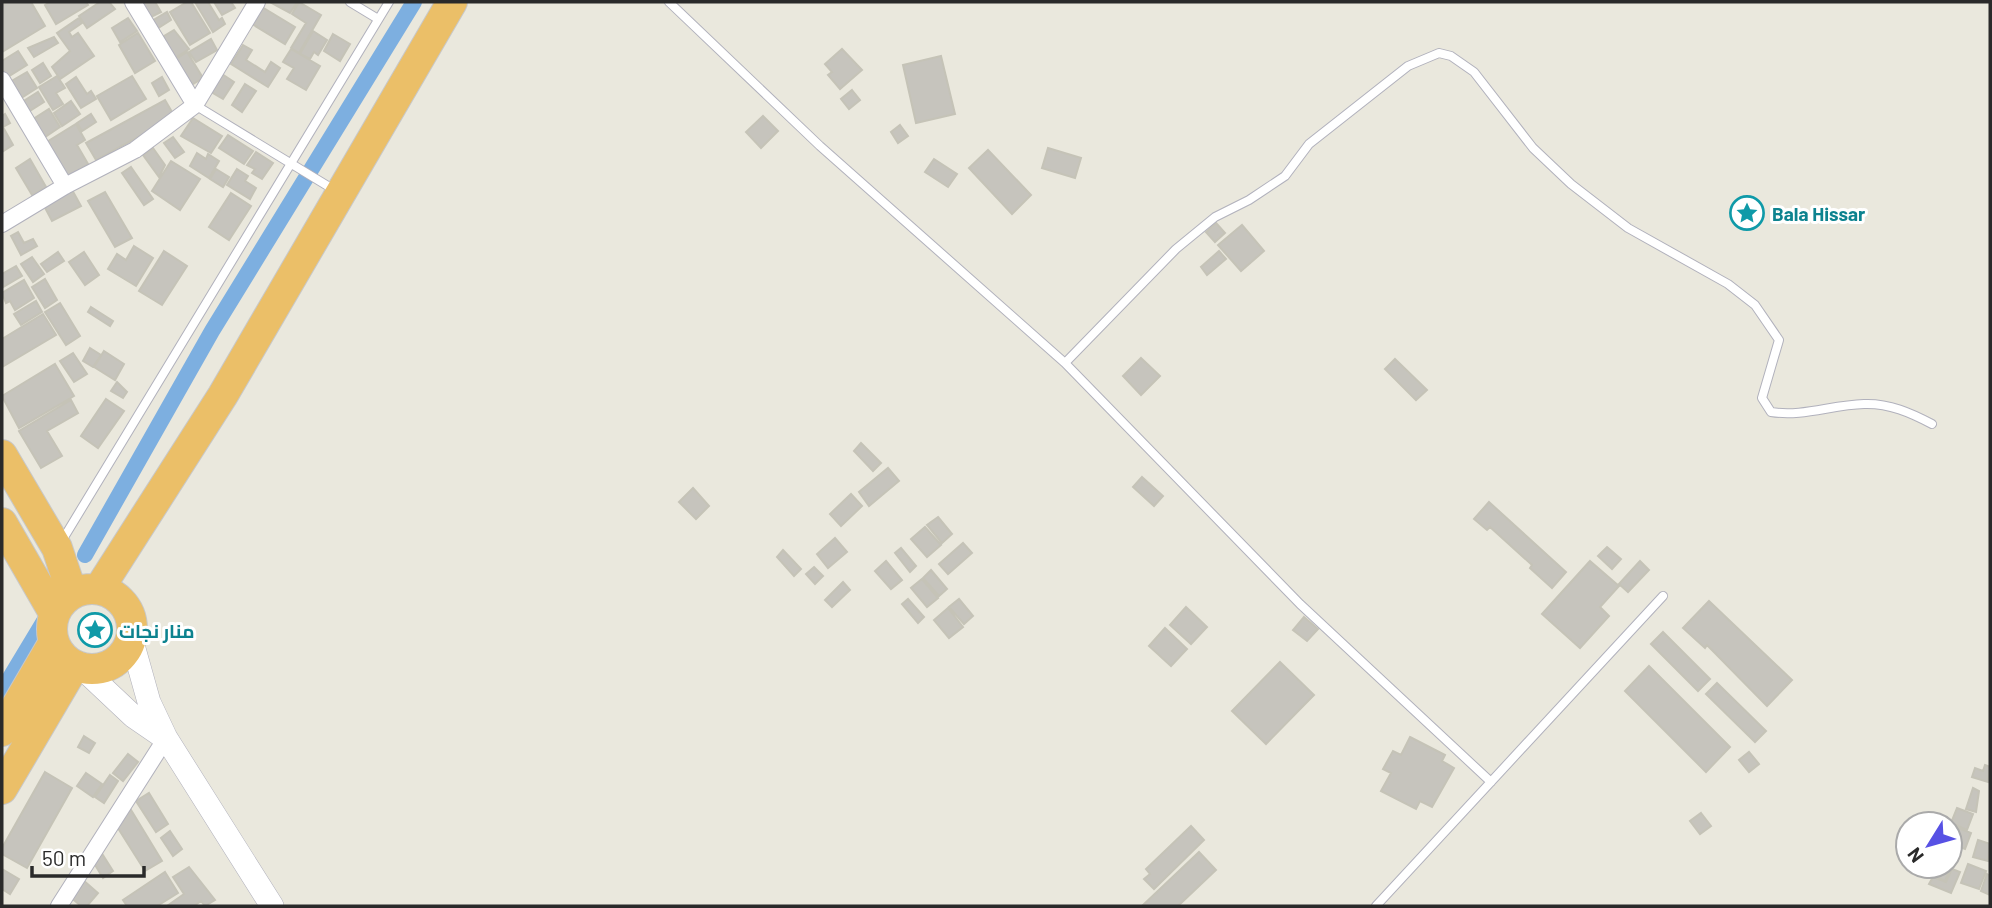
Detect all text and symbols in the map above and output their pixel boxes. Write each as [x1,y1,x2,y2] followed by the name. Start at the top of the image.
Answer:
[1728,194,1766,232] place icon: Bala Hissar
[1772,202,1866,225] place label: Bala Hissar
[76,611,114,649] place icon: منار نجات
[119,619,195,643] place label: منار نجات
[1894,810,1964,880] north arrow
[32,834,144,878] scale bar
[1902,844,1928,868] text: N
[42,845,86,870] text: 50 m

